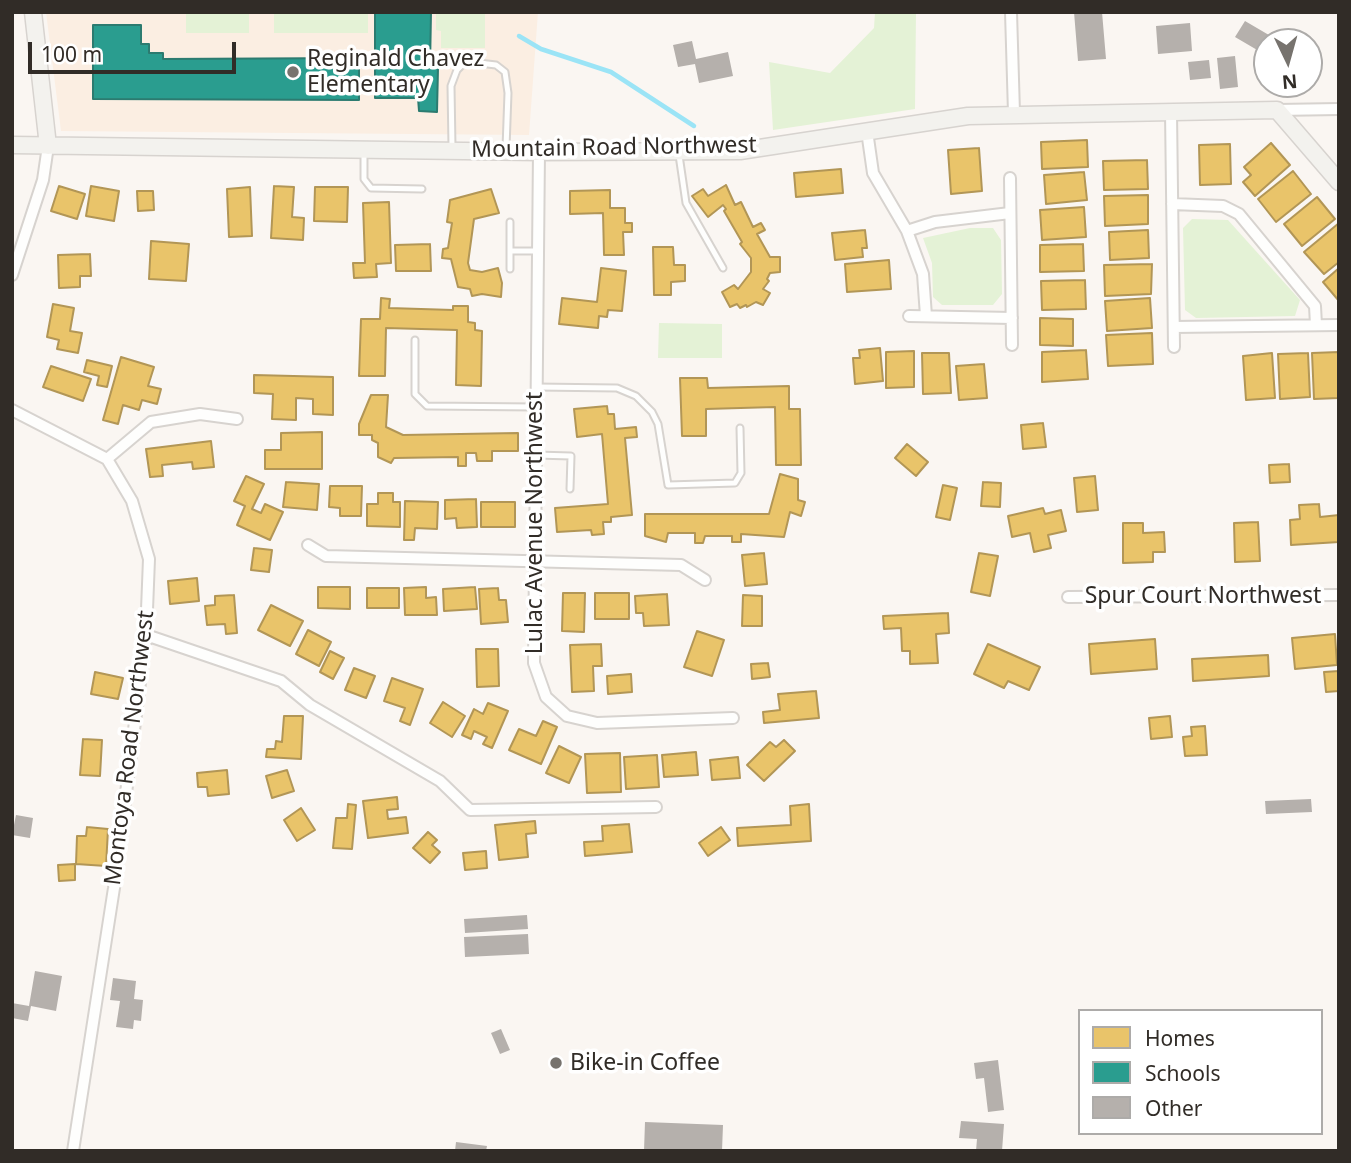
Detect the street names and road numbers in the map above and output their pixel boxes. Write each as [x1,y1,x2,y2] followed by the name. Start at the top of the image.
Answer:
[471,132,757,164] street label: Mountain Road Northwest
[521,392,549,654] street label: Lulac Avenue Northwest
[1085,582,1321,610] street label: Spur Court Northwest
[99,609,161,887] street label: Montoya Road Northwest

